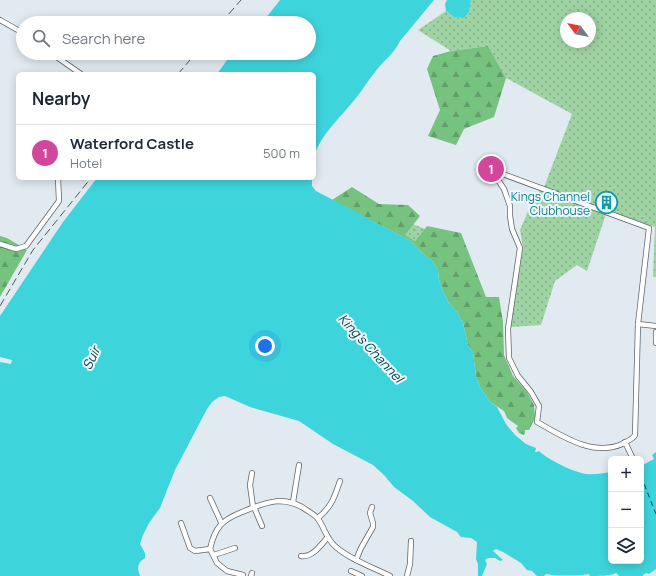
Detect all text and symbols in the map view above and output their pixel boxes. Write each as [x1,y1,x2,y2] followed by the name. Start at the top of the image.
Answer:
[560,12,596,48] north arrow
[16,16,316,60] search box
[30,27,52,49] icon: search
[62,28,145,49] text: Search here
[32,87,90,110] text: Nearby
[70,133,194,154] text: Waterford Castle
[42,144,48,162] text: 1
[263,144,300,162] text: 500 m
[70,154,102,172] text: Hotel
[478,154,504,184] pin: 1
[511,188,590,219] place label: Kings Channel Clubhouse
[593,190,619,216] building icon: Kings Channel Clubhouse
[335,310,409,388] water label: King's Channel
[255,336,275,356] your location
[78,341,105,372] water label: Suir
[608,456,644,564] map controls
[608,456,644,492] button: +
[608,492,644,528] button: −
[608,528,644,564] button: layers

